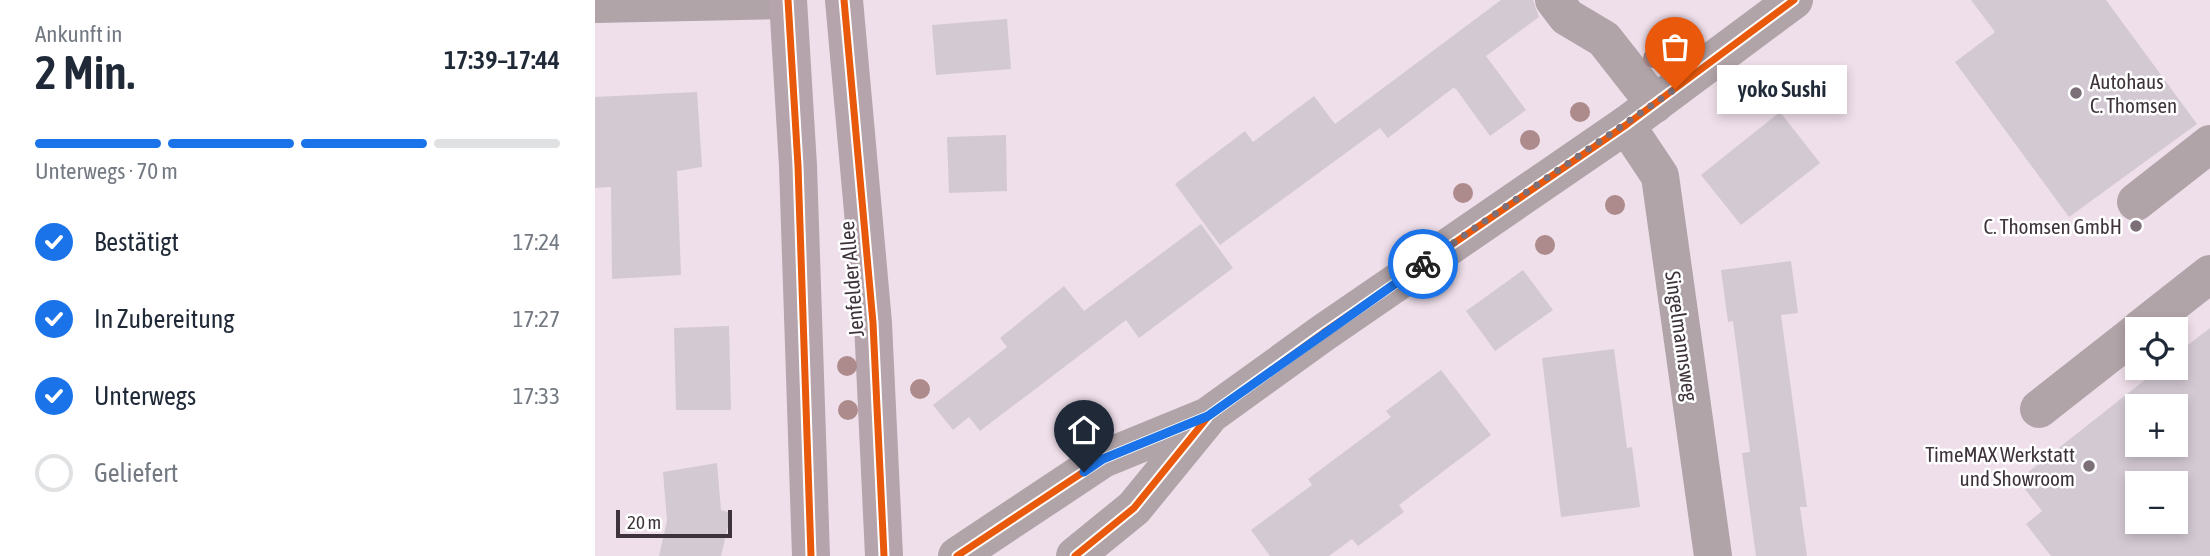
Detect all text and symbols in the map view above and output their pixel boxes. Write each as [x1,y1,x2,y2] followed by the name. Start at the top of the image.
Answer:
[1645,17,1705,89] pin
[35,21,122,47] text: Ankunft in
[1656,28,1694,66] icon: bag
[444,45,560,75] text: 17:39–17:44
[35,46,135,99] text: 2 Min.
[1717,64,1847,114] callout: yoko Sushi
[2090,69,2177,117] place label: Autohaus C. Thomsen
[1737,76,1827,102] text: yoko Sushi
[2068,85,2084,101] marker: Autohaus C. Thomsen
[35,158,178,184] text: Unterwegs · 70 m
[1984,214,2122,238] place label: C. Thomsen GmbH
[2128,218,2144,234] marker: C. Thomsen GmbH
[834,220,868,338] street label: Jenfelder Allee
[35,223,73,261] icon: check
[94,227,179,257] text: Bestätigt
[513,229,560,255] text: 17:24
[1388,229,1458,299] courier
[1404,245,1442,283] icon: bike
[1661,269,1703,403] street label: Singelmannsweg
[35,300,73,338] icon: check
[94,304,234,334] text: In Zubereitung
[513,306,560,332] text: 17:27
[2125,317,2188,534] map controls
[2125,317,2188,380] button: locate
[35,377,73,415] icon: check
[94,381,196,411] text: Unterwegs
[513,383,560,409] text: 17:33
[2125,394,2188,457] button: +
[1054,400,1114,472] pin
[1065,411,1103,449] icon: home
[1925,442,2075,490] place label: TimeMAX Werkstatt und Showroom
[94,458,178,488] text: Geliefert
[2081,458,2097,474] marker: TimeMAX Werkstatt und Showroom
[2125,471,2188,534] button: −
[616,507,731,539] scale bar
[627,511,661,533] text: 20 m

